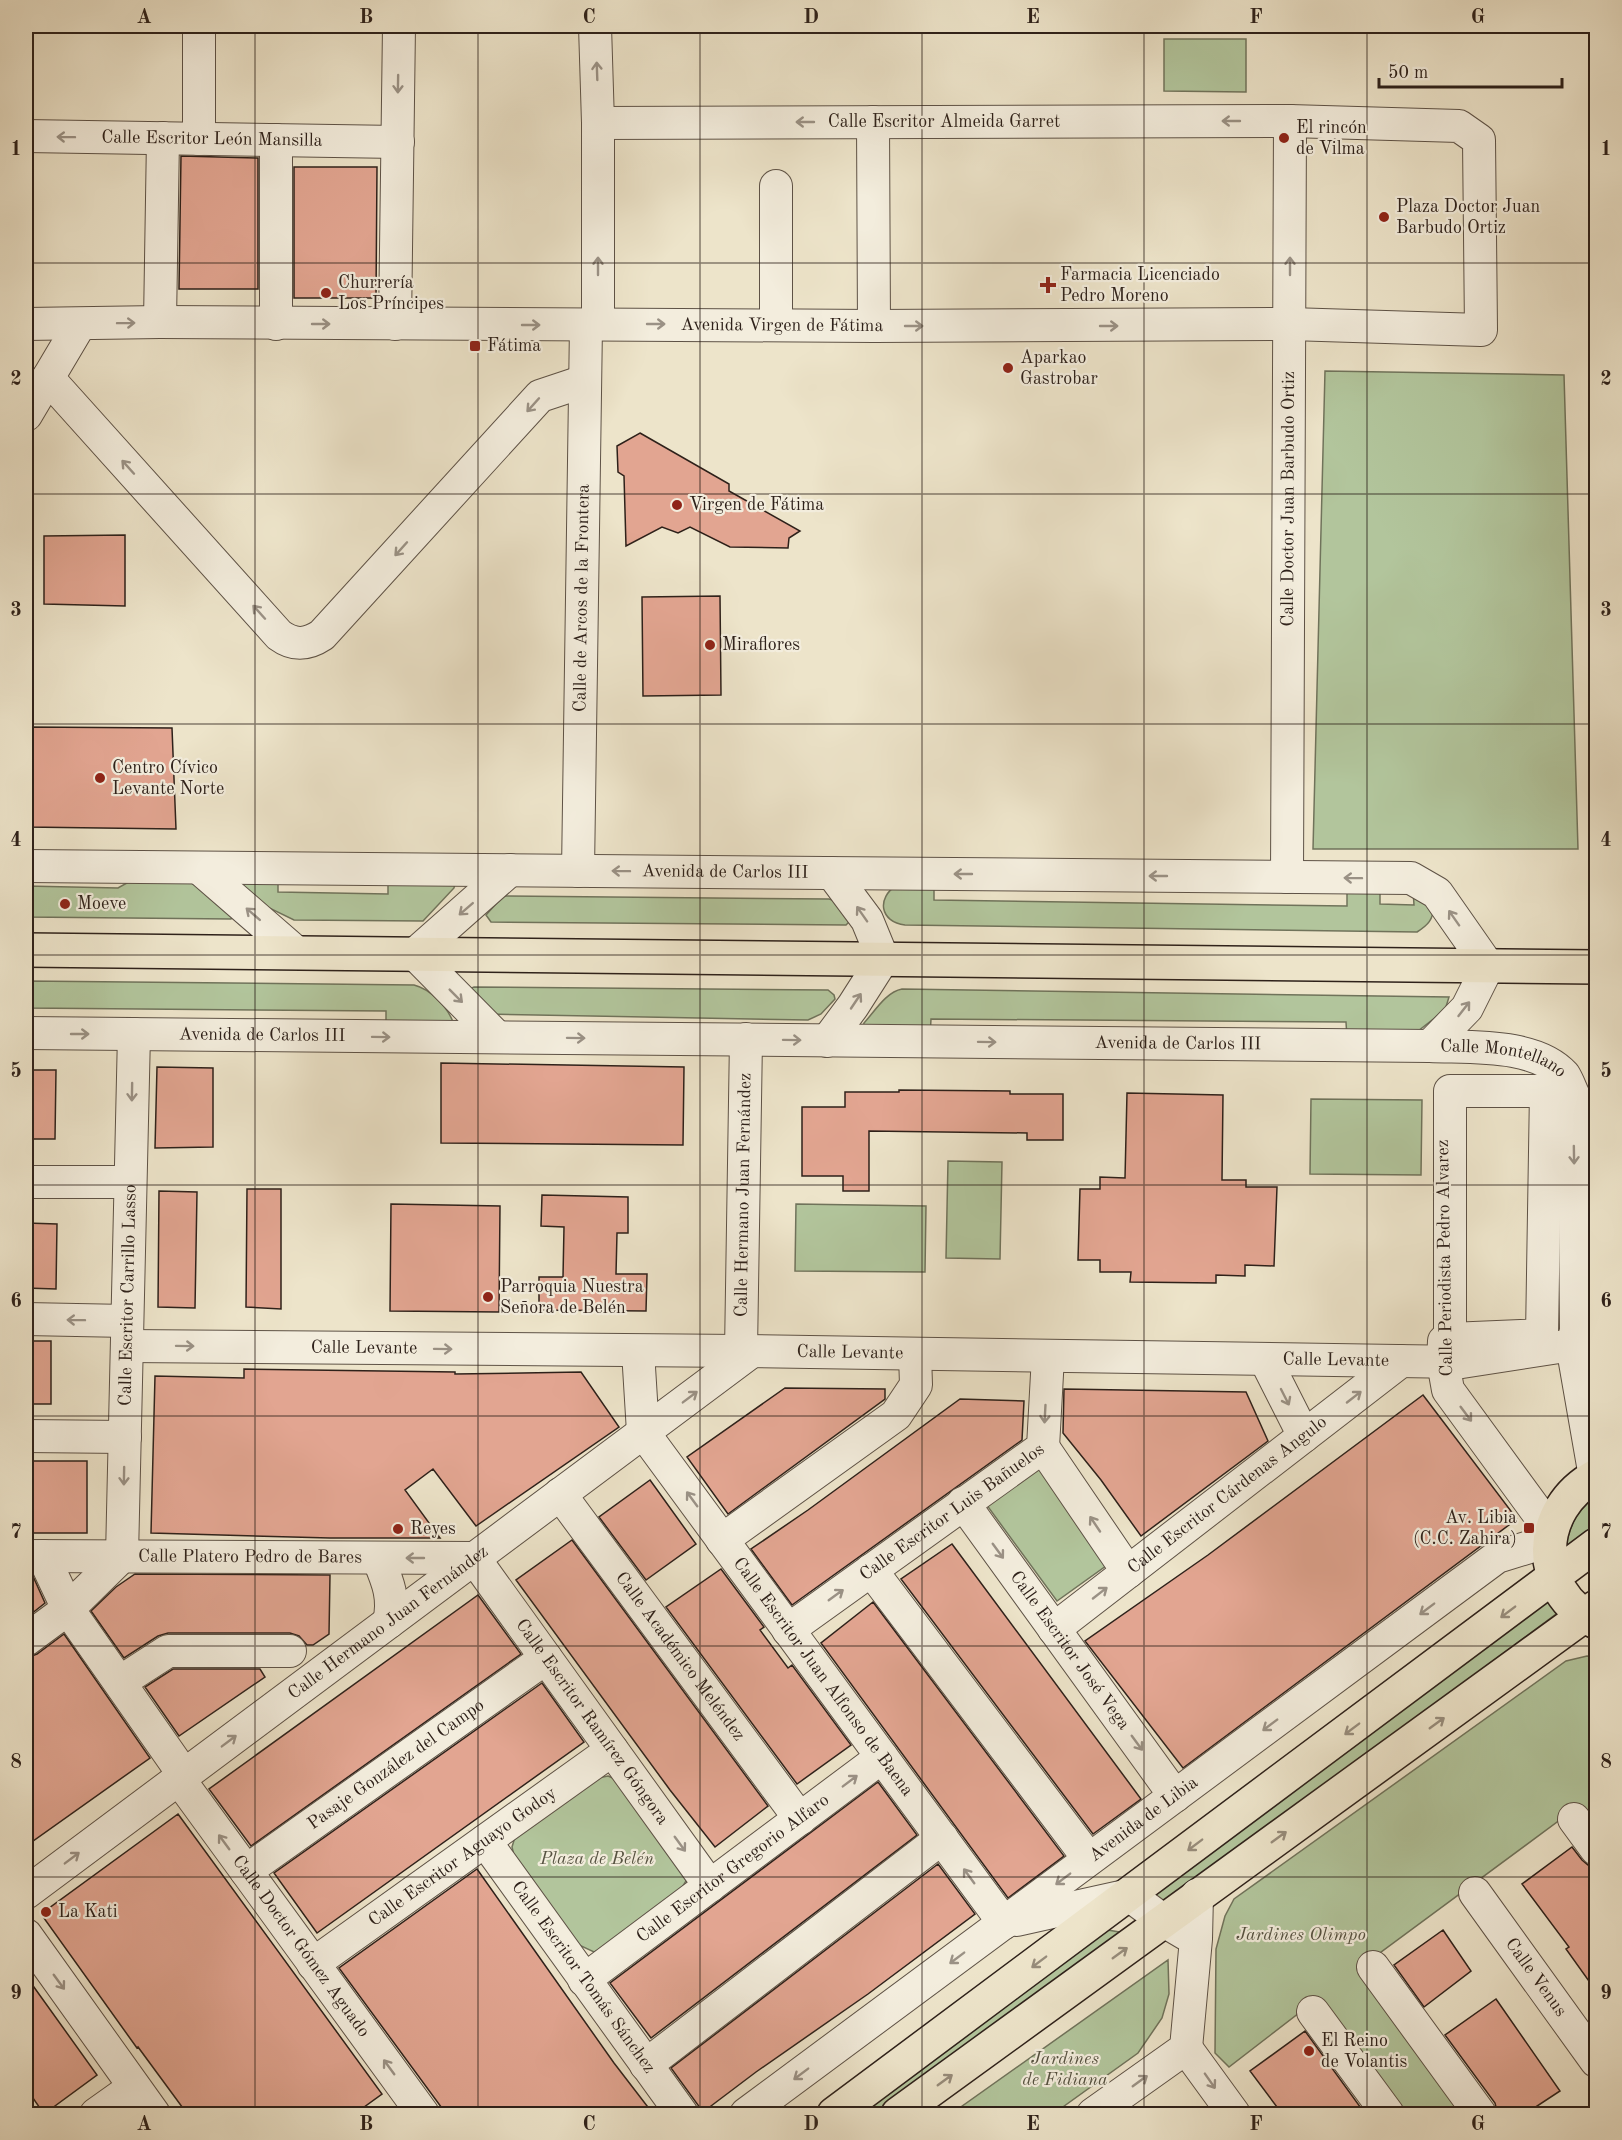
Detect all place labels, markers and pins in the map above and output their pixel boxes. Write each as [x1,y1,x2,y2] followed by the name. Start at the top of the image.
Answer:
[1296,119,1367,158] place label: El rincón de Vilma
[1277,131,1291,145] marker: El rincón de Vilma
[1396,198,1541,237] place label: Plaza Doctor Juan Barbudo Ortiz
[1377,210,1391,224] marker: Plaza Doctor Juan Barbudo Ortiz
[1060,266,1220,305] place label: Farmacia Licenciado Pedro Moreno
[338,274,444,313] place label: Churrería Los Príncipes
[1041,278,1055,292] marker: Farmacia Licenciado Pedro Moreno
[319,286,333,300] marker: Churrería Los Príncipes
[487,337,541,355] place label: Fátima
[468,339,482,353] marker: Fátima
[1020,349,1098,388] place label: Aparkao Gastrobar
[1001,361,1015,375] marker: Aparkao Gastrobar
[689,496,824,514] place label: Virgen de Fátima
[670,498,684,512] marker: Virgen de Fátima
[722,636,800,654] place label: Miraflores
[703,638,717,652] marker: Miraflores
[112,759,224,798] place label: Centro Cívico Levante Norte
[93,771,107,785] marker: Centro Cívico Levante Norte
[77,895,126,913] place label: Moeve
[58,897,72,911] marker: Moeve
[500,1278,644,1317] place label: Parroquia Nuestra Señora de Belén
[481,1290,495,1304] marker: Parroquia Nuestra Señora de Belén
[1413,1509,1517,1548] place label: Av. Libia (C.C. Zahira)
[410,1520,456,1538] place label: Reyes
[1522,1521,1536,1535] marker: Av. Libia (C.C. Zahira)
[391,1522,405,1536] marker: Reyes
[58,1903,118,1921] place label: La Kati
[39,1905,53,1919] marker: La Kati
[1321,2032,1407,2071] place label: El Reino de Volantis
[1302,2044,1316,2058] marker: El Reino de Volantis

